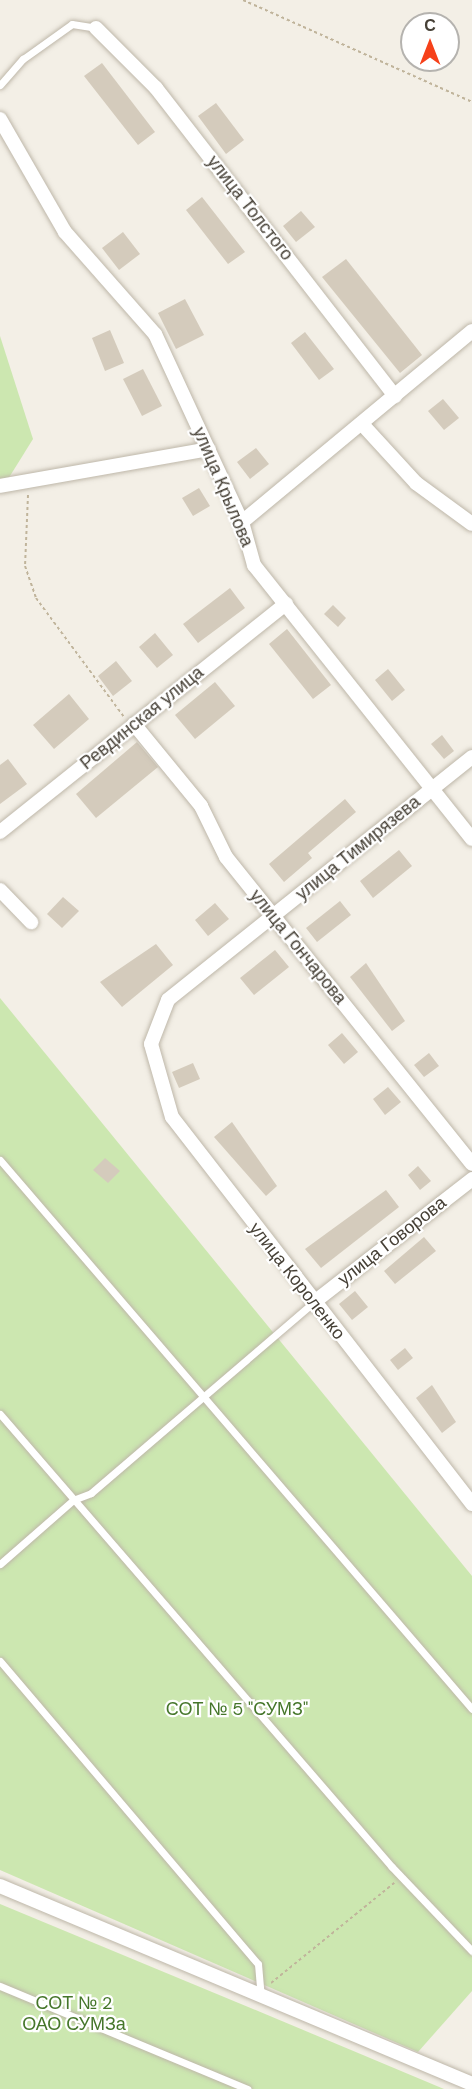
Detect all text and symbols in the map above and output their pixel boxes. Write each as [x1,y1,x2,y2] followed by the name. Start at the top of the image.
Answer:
[400,12,460,72] north arrow
[424,15,436,36] text: С
[202,151,298,265] street label: улица Толстого
[188,424,258,550] street label: улица Крылова
[76,662,208,774] street label: Ревдинская улица
[291,791,425,905] street label: улица Тимирязева
[245,885,351,1009] street label: улица Гончарова
[334,1192,450,1290] street label: улица Говорова
[244,1218,350,1344] street label: улица Короленко
[166,1698,308,1720] park label: СОТ № 5 "СУМЗ"
[22,1993,126,2036] park label: СОТ № 2 ОАО СУМЗа

